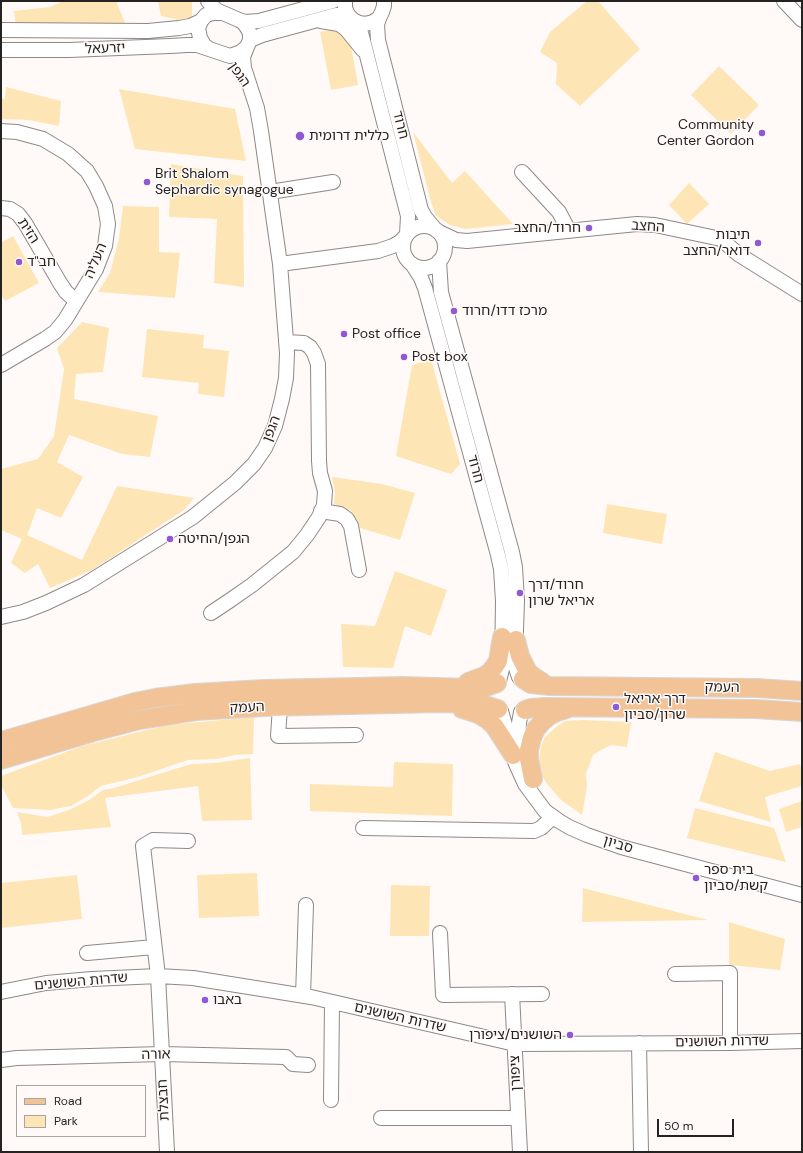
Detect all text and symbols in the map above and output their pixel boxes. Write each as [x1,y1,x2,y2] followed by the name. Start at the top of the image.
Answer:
[84,40,126,58] street label: יזרעאל
[224,59,254,91] street label: הגפן
[388,109,412,141] street label: חרוד
[657,117,754,150] place label: Community Center Gordon
[309,128,389,144] place label: כללית דרומית
[757,128,767,138] marker: Community Center Gordon
[294,130,306,142] marker: כללית דרומית
[155,166,294,198] place label: Brit Shalom Sephardic synagogue
[142,177,152,187] marker: Brit Shalom Sephardic synagogue
[14,215,42,247] street label: הזית
[631,217,665,237] street label: החצב
[514,220,581,236] place label: חרוד/החצב
[584,223,594,233] marker: חרוד/החצב
[683,227,750,260] place label: תיבות דואר/החצב
[753,238,763,248] marker: תיבות דואר/החצב
[81,241,111,281] street label: העליה
[27,254,56,270] place label: חב"ד
[14,257,24,267] marker: חב"ד
[462,303,547,319] place label: מרכז דדו/חרוד
[449,306,459,316] marker: מרכז דדו/חרוד
[352,326,421,342] place label: Post office
[339,329,349,339] marker: Post office
[412,349,468,365] place label: Post box
[399,352,409,362] marker: Post box
[259,414,285,444] street label: הגפן
[463,453,487,485] street label: חרוד
[178,531,250,547] place label: הגפן/החיטה
[165,534,175,544] marker: הגפן/החיטה
[528,577,594,610] place label: חרוד/דרך אריאל שרון
[515,588,525,598] marker: חרוד/דרך אריאל שרון
[704,679,740,697] street label: העמק
[624,691,686,724] place label: דרך אריאל שרון/סביון
[229,699,265,717] street label: העמק
[611,702,621,712] marker: דרך אריאל שרון/סביון
[601,833,635,857] street label: סביון
[704,862,768,894] place label: בית ספר קשת/סביון
[691,873,701,883] marker: בית ספר קשת/סביון
[33,970,129,994] street label: שדרות השושנים
[213,992,242,1008] place label: באבו
[200,995,210,1005] marker: באבו
[352,999,448,1037] street label: שדרות השושנים
[469,1027,562,1043] place label: השושנים/ציפורן
[565,1030,575,1040] marker: השושנים/ציפורן
[675,1033,769,1051] street label: שדרות השושנים
[141,1046,171,1064] street label: אורה
[507,1055,525,1091] street label: ציפורן
[155,1079,173,1121] street label: חבצלת
[16,1085,146,1137] legend
[54,1093,82,1109] text: Road
[659,1111,736,1137] scale bar
[54,1113,78,1129] text: Park
[664,1118,693,1134] text: 50 m

